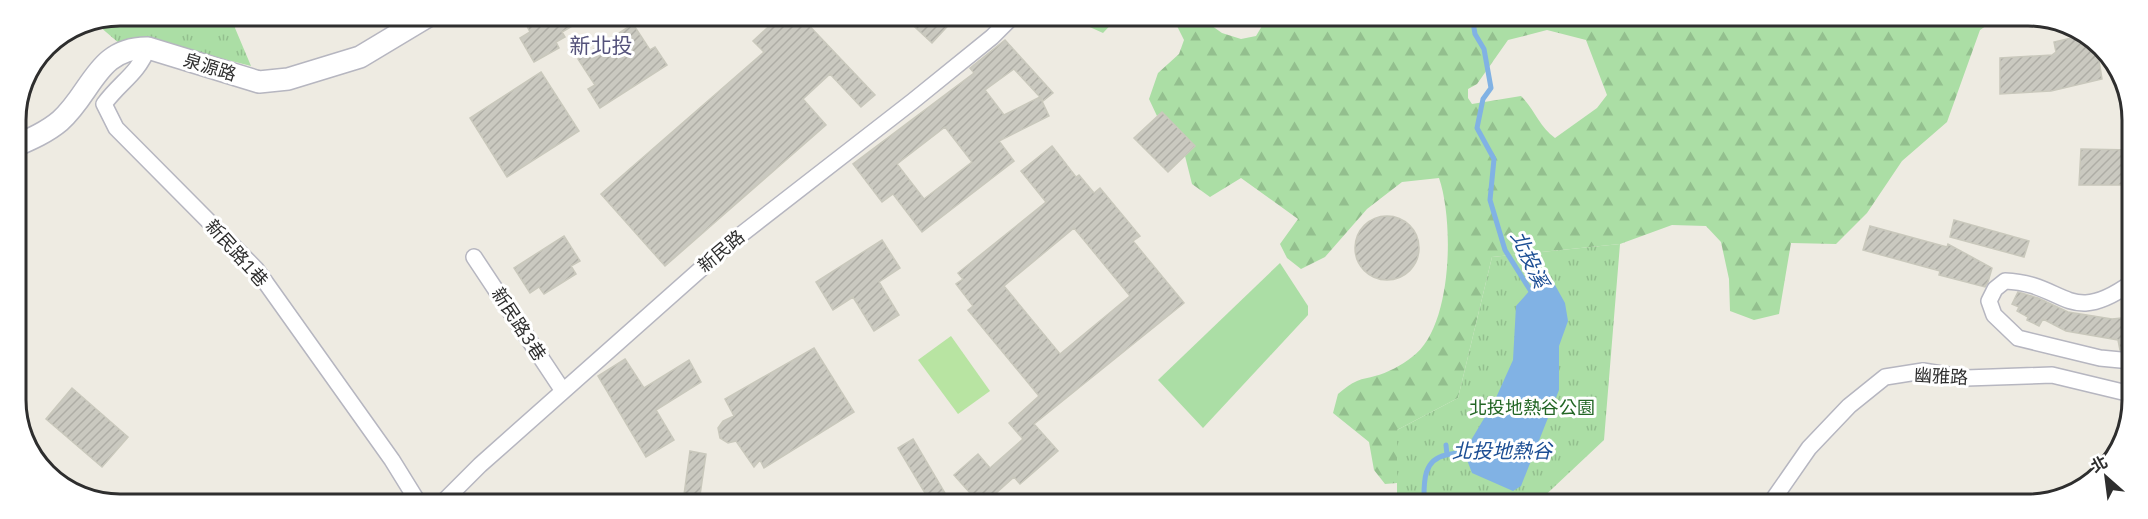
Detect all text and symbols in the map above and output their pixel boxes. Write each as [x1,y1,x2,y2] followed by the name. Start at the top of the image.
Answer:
[570,31,633,59] district label: 新北投
[181,48,239,86] street label: 泉源路
[201,215,273,291] street label: 新民路1巷
[693,225,749,277] street label: 新民路
[1505,226,1556,295] water label: 北投溪
[487,283,551,365] street label: 新民路3巷
[1913,363,1969,389] street label: 幽雅路
[1469,396,1595,419] park label: 北投地熱谷公園
[1452,437,1554,464] water label: 北投地熱谷
[2076,447,2136,507] north arrow
[2087,451,2111,476] text: 北

